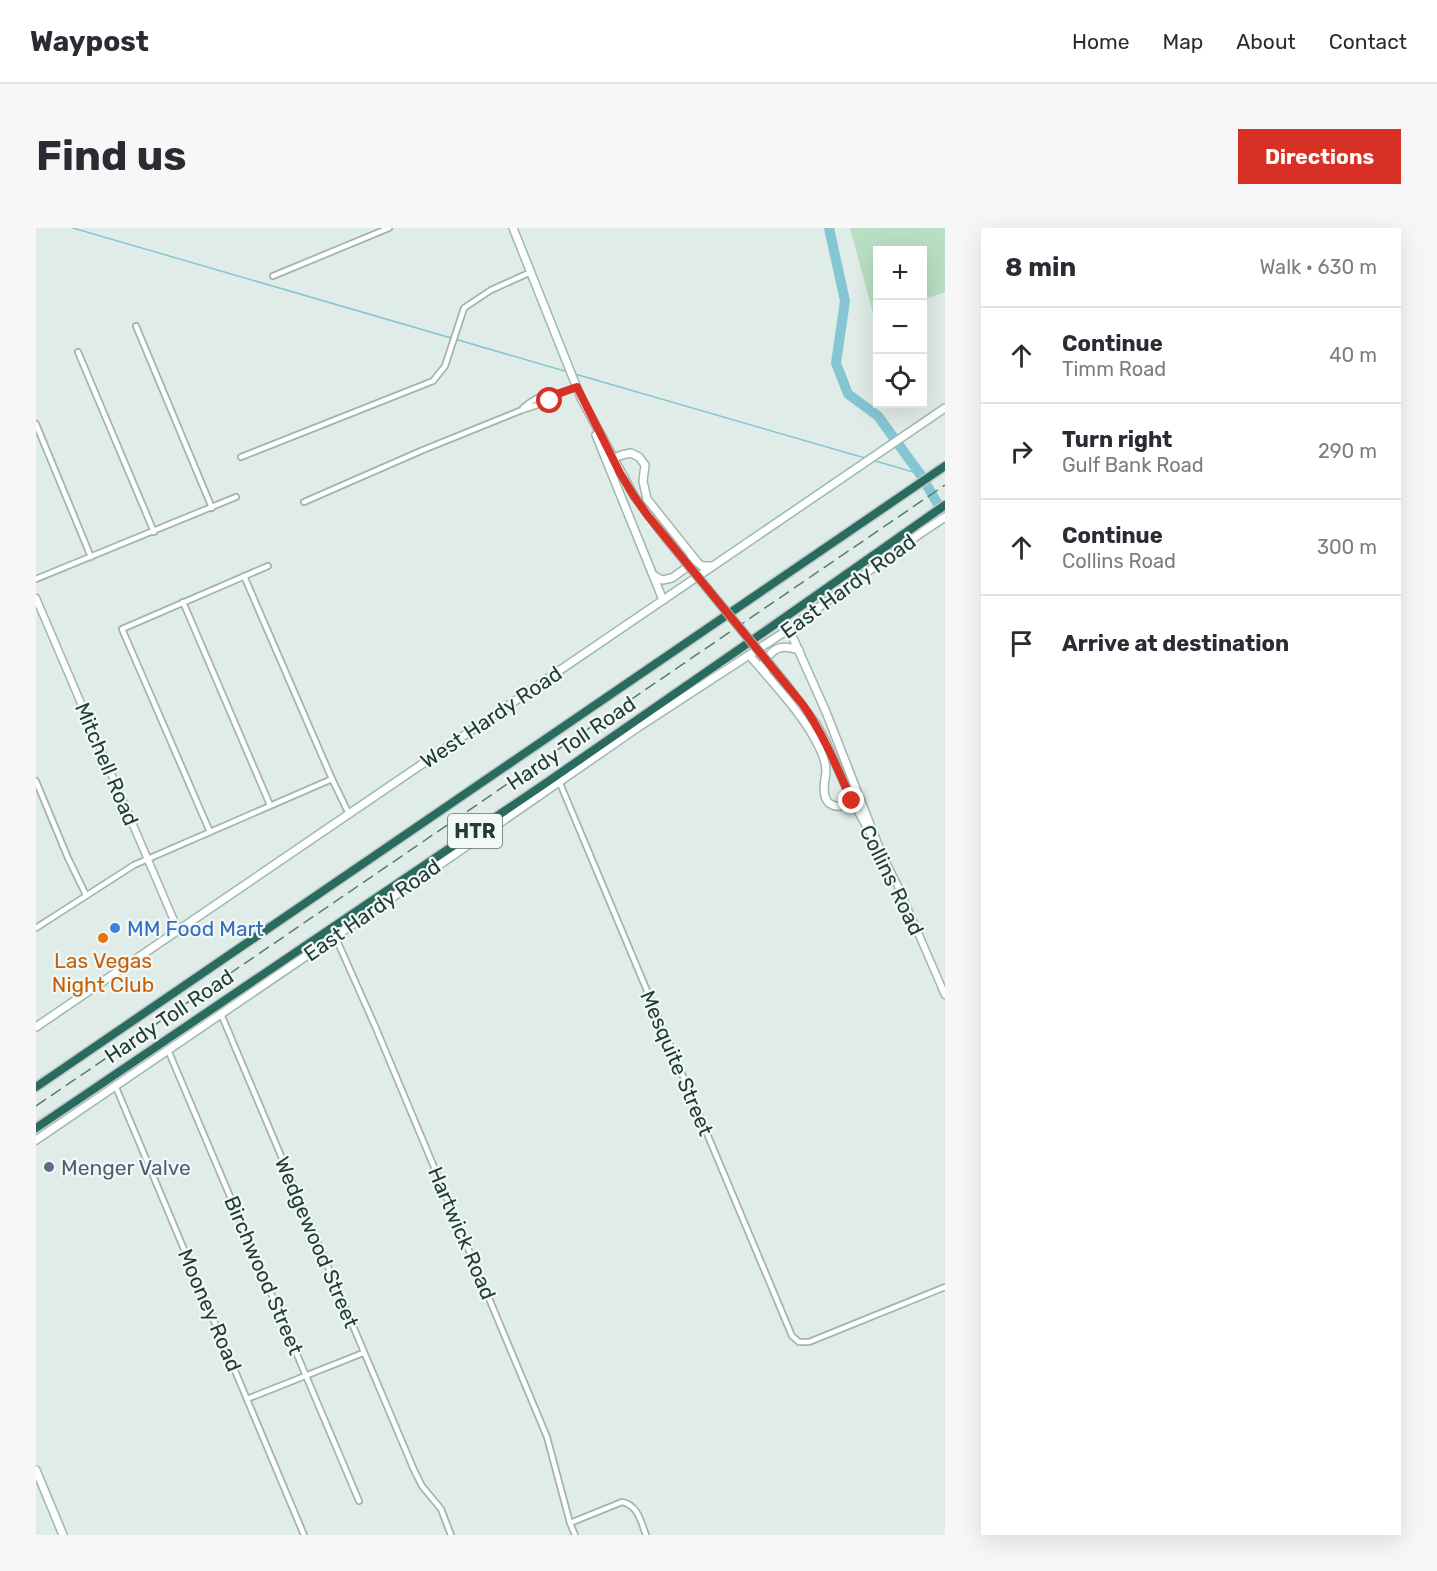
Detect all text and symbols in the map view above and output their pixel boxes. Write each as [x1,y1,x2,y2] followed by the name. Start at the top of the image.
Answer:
[30,25,149,58] text: Waypost
[1072,29,1129,54] text: Home
[1162,29,1203,54] text: Map
[1236,29,1296,54] text: About
[1329,29,1407,54] text: Contact
[1238,129,1401,184] button: Directions
[36,131,187,181] text: Find us
[873,246,927,408] map controls
[873,246,927,300] button: +
[1005,252,1076,283] text: 8 min
[1260,255,1377,279] text: Walk · 630 m
[873,300,927,354] button: −
[1062,330,1163,357] text: Continue
[1005,339,1038,372] icon: ahead
[1329,343,1377,367] text: 40 m
[873,354,927,408] button: locate
[1062,357,1166,381] text: Timm Road
[536,387,562,413] route start
[1062,426,1172,453] text: Turn right
[1005,435,1038,468] icon: right
[1318,439,1377,463] text: 290 m
[1062,453,1204,477] text: Gulf Bank Road
[1062,522,1163,549] text: Continue
[775,529,921,643] street label: East Hardy Road
[1005,531,1038,564] icon: ahead
[1317,535,1377,559] text: 300 m
[1062,549,1176,573] text: Collins Road
[1005,627,1038,660] icon: arrive
[1062,630,1289,657] text: Arrive at destination
[416,661,566,773] street label: West Hardy Road
[502,691,640,795] street label: Hardy Toll Road
[70,699,144,829] street label: Mitchell Road
[838,787,864,813] route end
[448,814,502,848] road number: HTR
[855,821,929,939] street label: Collins Road
[299,854,445,966] street label: East Hardy Road
[127,916,264,941] place label: MM Food Mart
[108,921,122,935] marker: MM Food Mart
[96,931,110,945] marker: Las Vegas Night Club
[52,948,154,997] place label: Las Vegas Night Club
[100,964,238,1068] street label: Hardy Toll Road
[635,987,719,1139] street label: Mesquite Street
[270,1153,364,1331] street label: Wedgewood Street
[61,1155,191,1180] place label: Menger Valve
[42,1160,56,1174] marker: Menger Valve
[423,1163,501,1303] street label: Hartwick Road
[219,1192,309,1358] street label: Birchwood Street
[173,1245,247,1375] street label: Mooney Road

